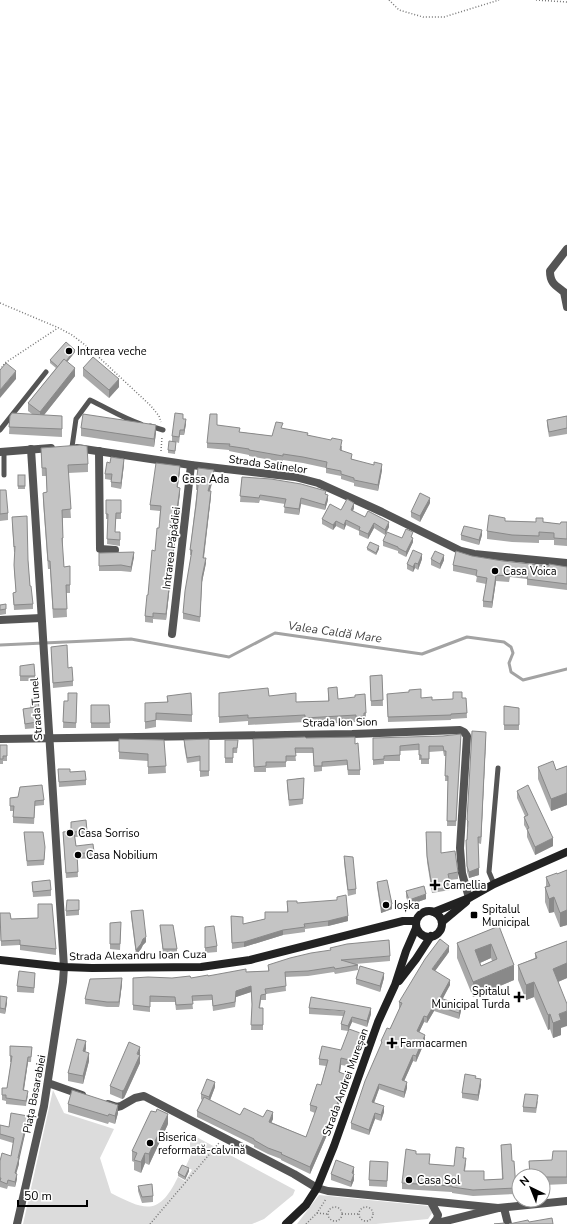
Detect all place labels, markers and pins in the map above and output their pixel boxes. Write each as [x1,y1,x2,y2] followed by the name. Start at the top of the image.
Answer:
[77,344,147,359] place label: Intrarea veche
[64,346,74,356] marker: Intrarea veche
[182,472,229,487] place label: Casa Ada
[169,474,179,484] marker: Casa Ada
[503,564,557,579] place label: Casa Voica
[490,566,500,576] marker: Casa Voica
[78,826,140,841] place label: Casa Sorriso
[65,828,75,838] marker: Casa Sorriso
[86,848,158,863] place label: Casa Nobilium
[73,850,83,860] marker: Casa Nobilium
[443,878,486,893] place label: Camellia
[430,880,440,890] marker: Camellia
[394,898,420,913] place label: Ioșka
[381,900,391,910] marker: Ioșka
[482,902,530,930] place label: Spitalul Municipal
[469,910,479,920] marker: Spitalul Municipal
[432,984,511,1012] place label: Spitalul Municipal Turda
[513,991,525,1003] marker: Spitalul Municipal Turda
[400,1036,467,1051] place label: Farmacarmen
[387,1038,397,1048] marker: Farmacarmen
[158,1130,246,1158] place label: Biserica reformată-calvină
[145,1138,155,1148] marker: Biserica reformată-calvină
[417,1173,461,1188] place label: Casa Sol
[404,1175,414,1185] marker: Casa Sol

